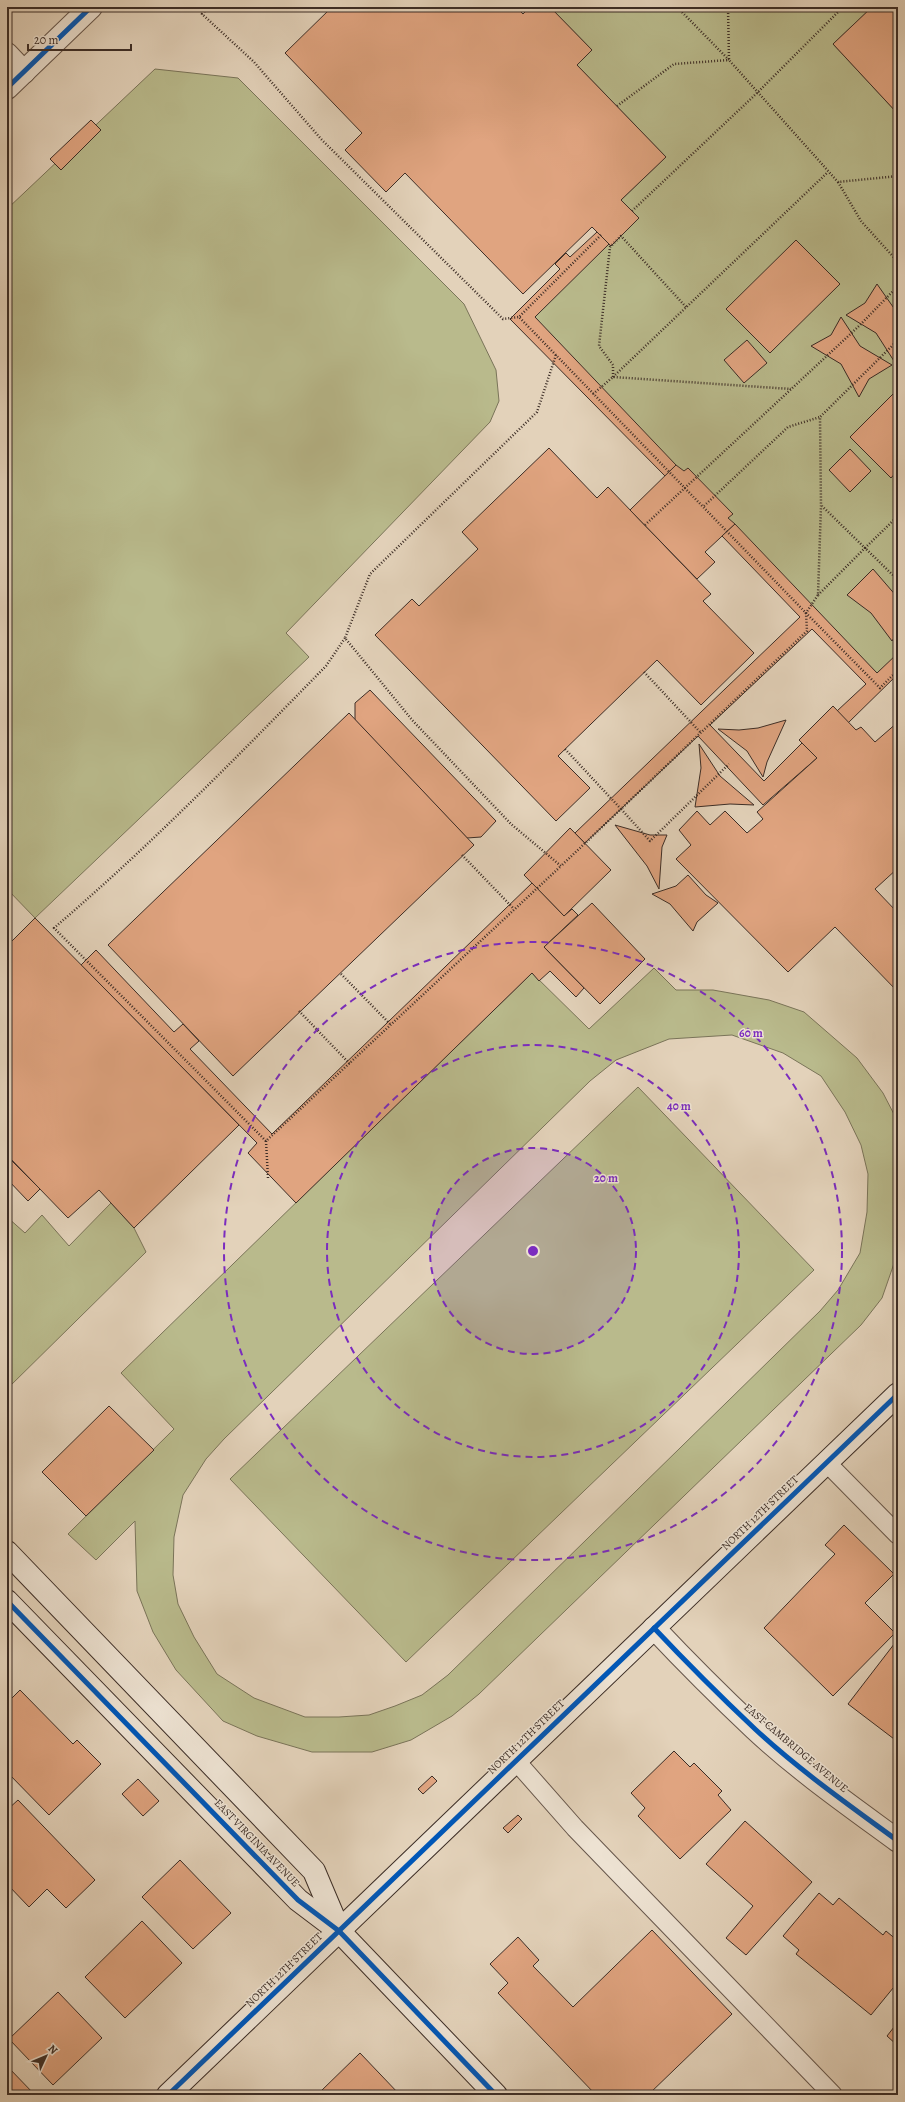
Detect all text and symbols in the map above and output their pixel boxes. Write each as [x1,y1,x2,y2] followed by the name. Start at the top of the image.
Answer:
[28,26,131,52] scale bar
[34,32,58,48] text: 20 m
[739,1025,763,1041] text: 60 m
[667,1098,691,1114] text: 40 m
[594,1170,618,1186] text: 20 m
[526,1244,540,1258] centre of rings
[718,1472,802,1554] street label: NORTH 12TH STREET
[484,1696,568,1778] street label: NORTH 12TH STREET
[741,1700,851,1796] street label: EAST CAMBRIDGE AVENUE
[211,1796,303,1890] street label: EAST VIRGINIA AVENUE
[242,1929,326,2011] street label: NORTH 12TH STREET
[26,2036,66,2076] north arrow
[45,2041,61,2057] text: N

